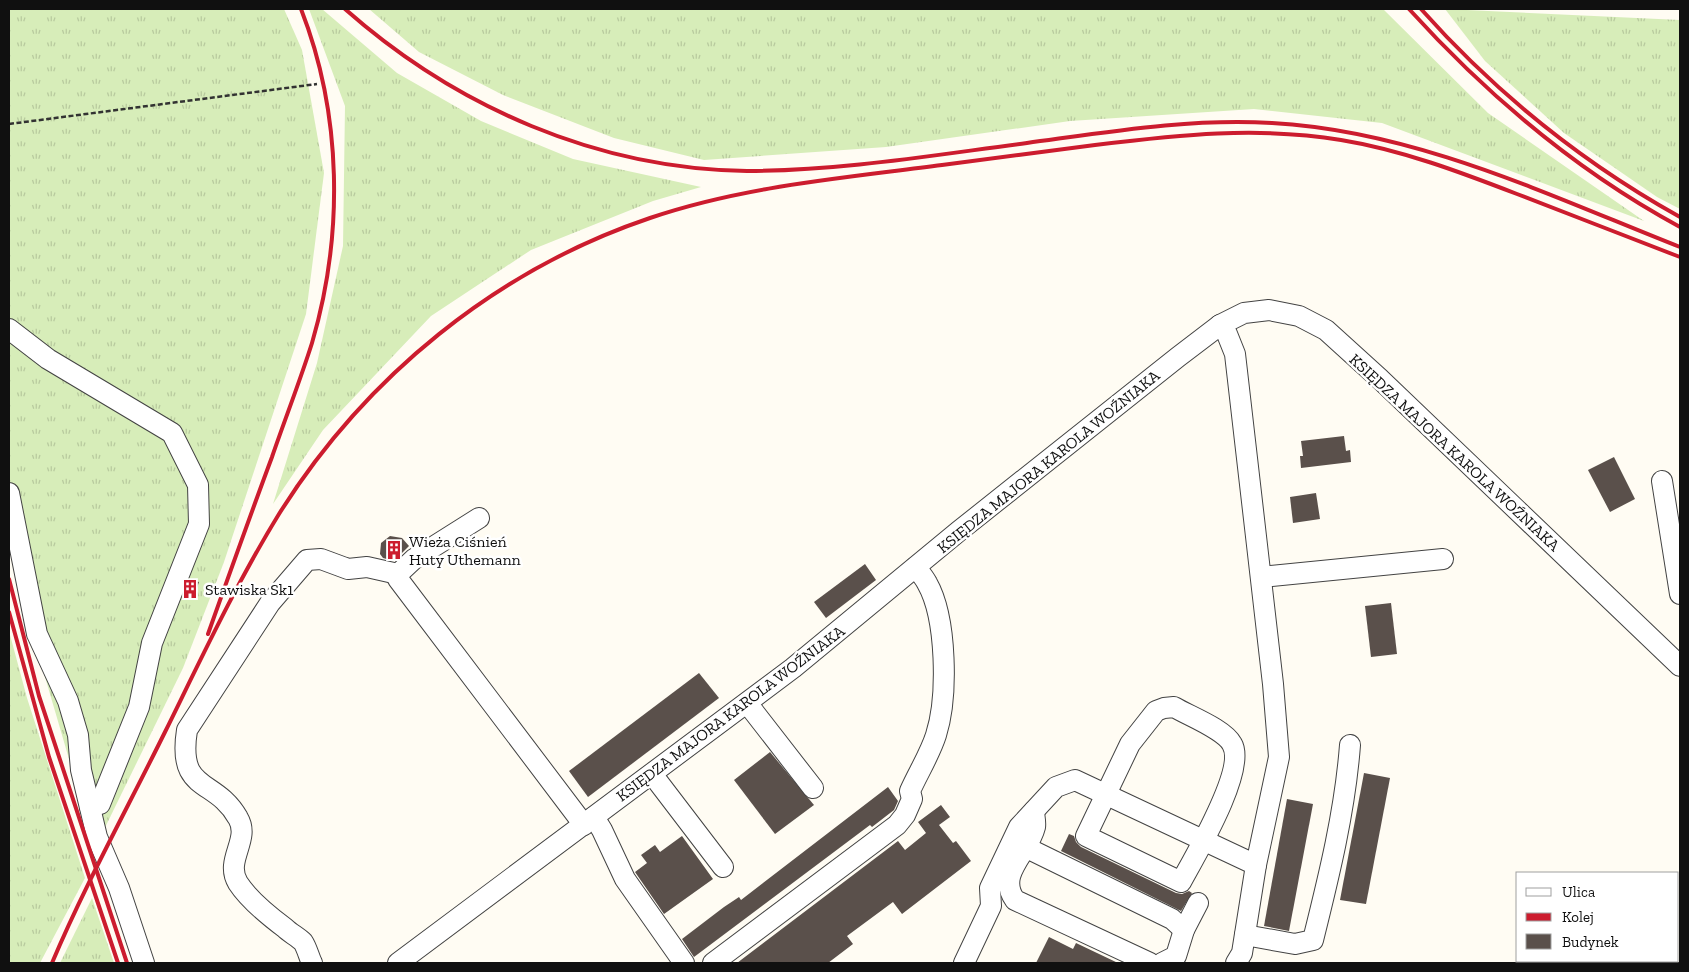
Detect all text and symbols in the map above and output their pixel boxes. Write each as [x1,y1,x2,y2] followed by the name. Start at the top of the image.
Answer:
[1346,350,1564,555] street label: KSIĘDZA MAJORA KAROLA WOŹNIAKA
[933,365,1164,557] street label: KSIĘDZA MAJORA KAROLA WOŹNIAKA
[409,532,522,569] place label: Wieża Ciśnień Huty Uthemann
[383,539,405,561] building icon: Wieża Ciśnień Huty Uthemann
[179,578,201,600] building icon: Stawiska Sk1
[205,580,293,599] place label: Stawiska Sk1
[613,621,849,805] street label: KSIĘDZA MAJORA KAROLA WOŹNIAKA
[1516,872,1679,962] legend
[1562,883,1595,901] text: Ulica
[1562,908,1594,926] text: Kolej
[1562,933,1619,951] text: Budynek

